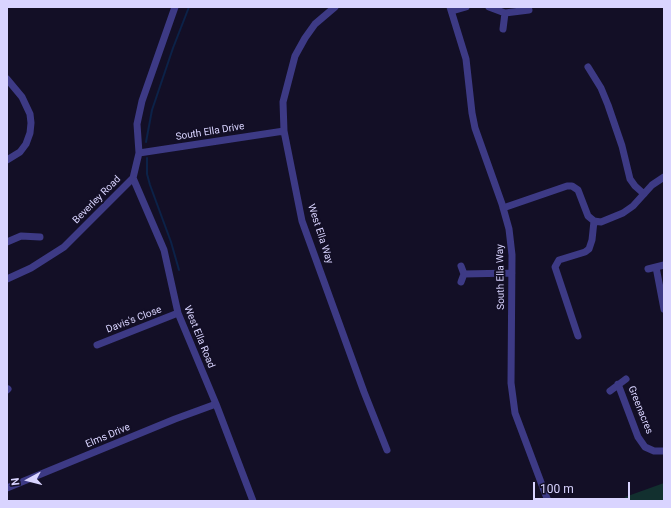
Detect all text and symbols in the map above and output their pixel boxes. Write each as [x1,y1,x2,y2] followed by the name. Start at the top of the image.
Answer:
[175,121,245,143] street label: South Ella Drive
[71,174,123,226] street label: Beverley Road
[305,203,335,265] street label: West Ella Way
[494,244,508,310] street label: South Ella Way
[105,304,163,336] street label: Davis's Close
[181,304,217,370] street label: West Ella Road
[625,384,655,436] street label: Greenacres
[84,421,132,451] street label: Elms Drive
[8,460,48,500] north arrow
[535,474,632,500] scale bar
[9,477,23,486] text: N
[540,482,574,496] text: 100 m

